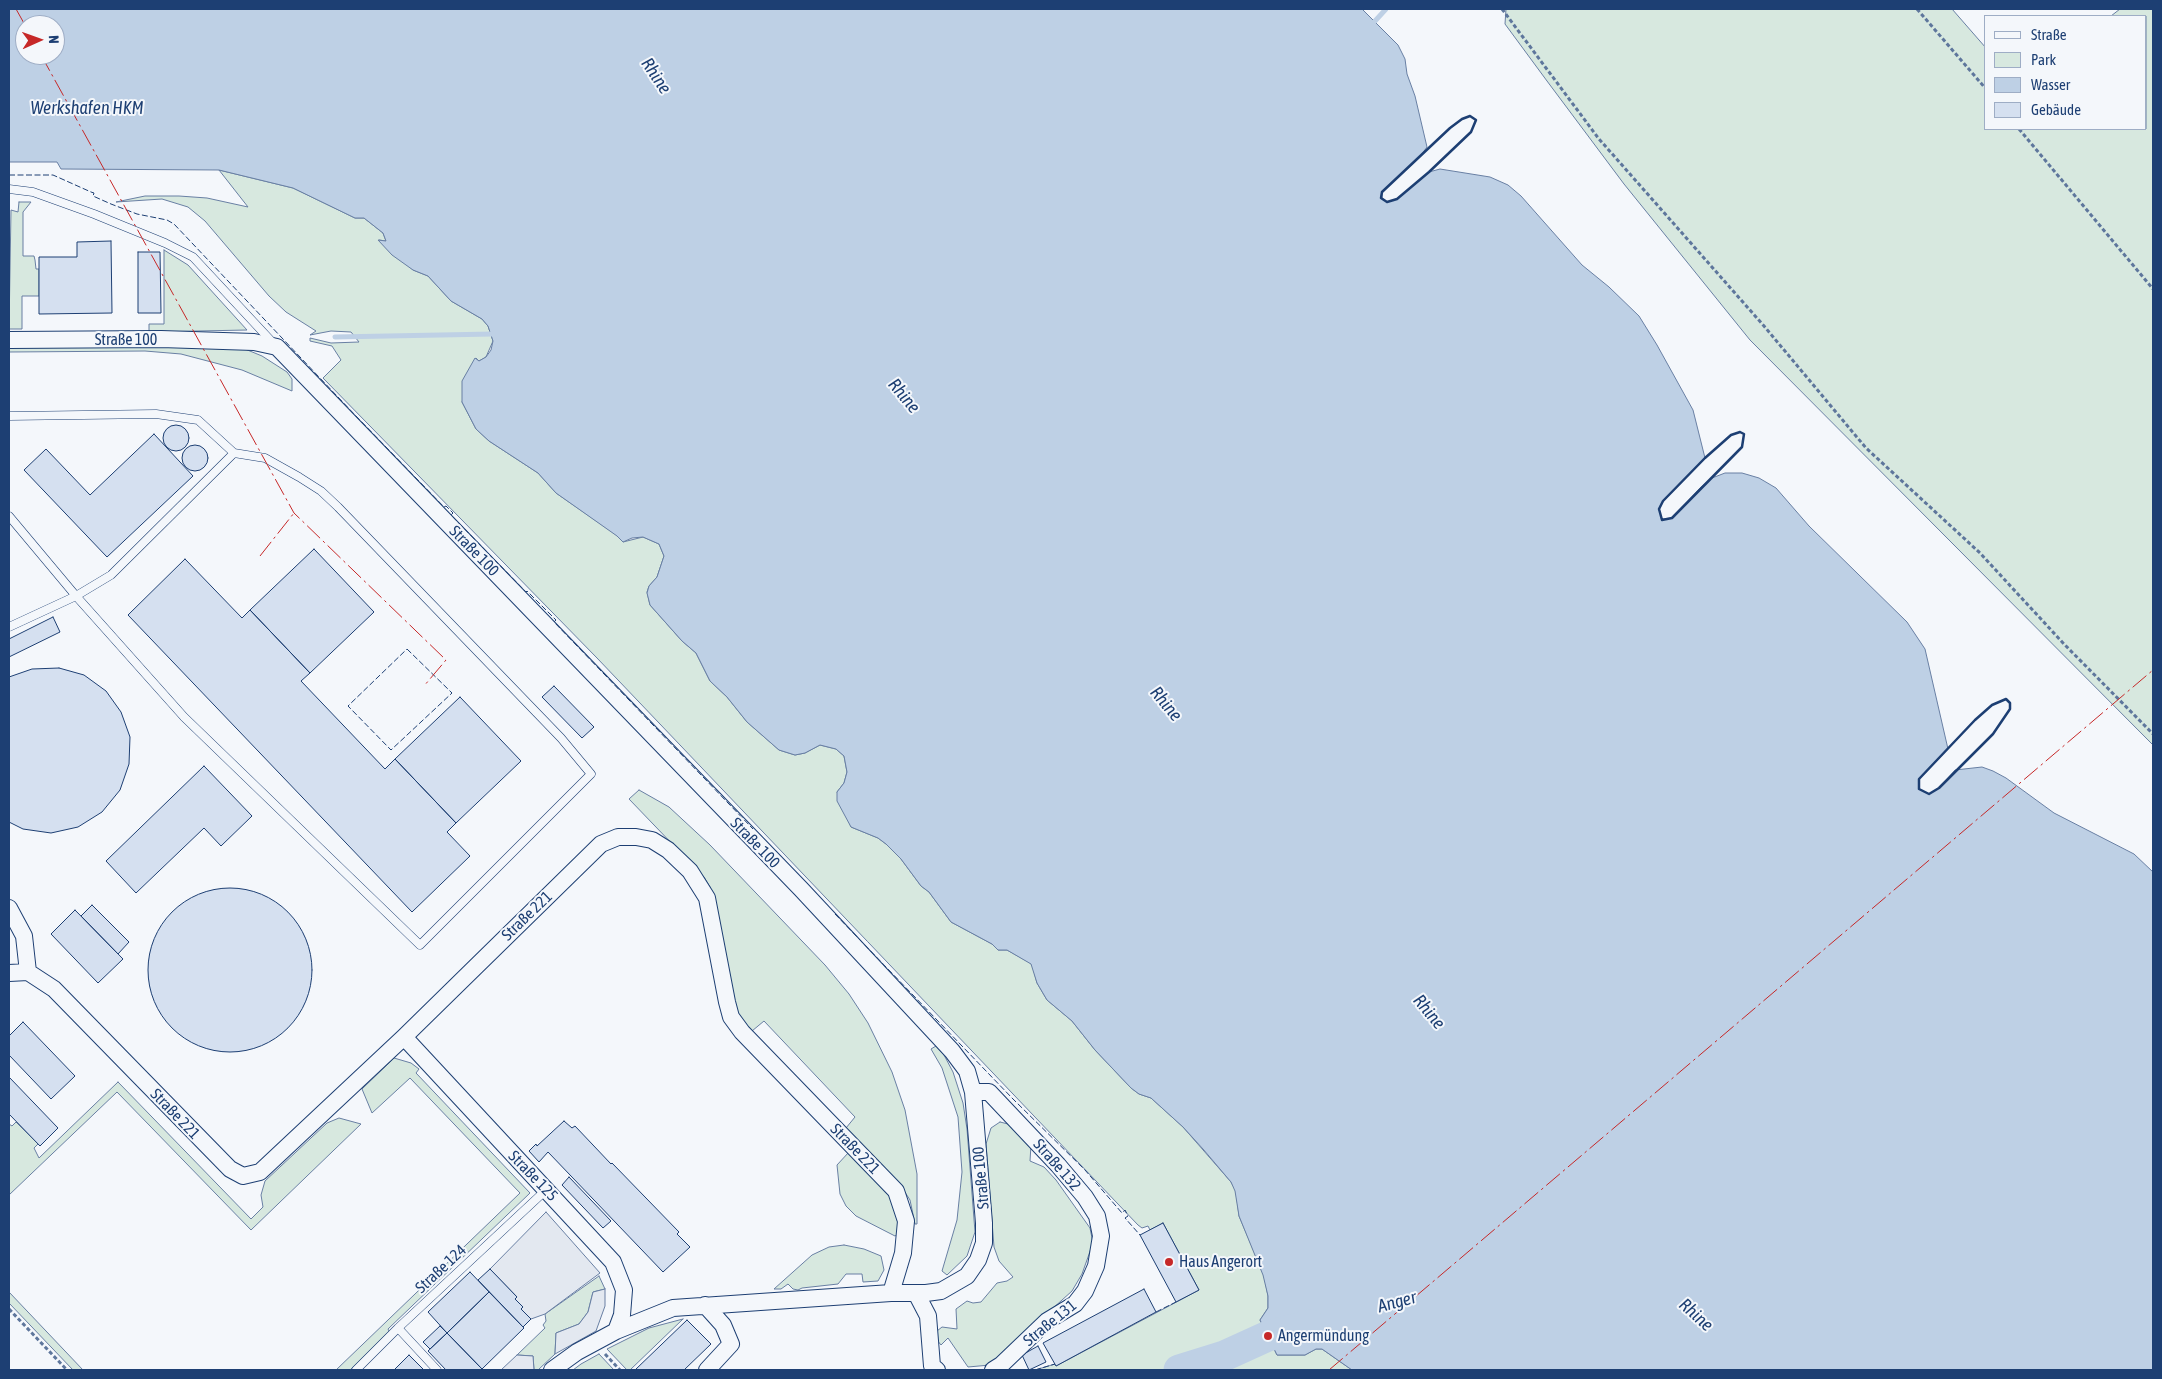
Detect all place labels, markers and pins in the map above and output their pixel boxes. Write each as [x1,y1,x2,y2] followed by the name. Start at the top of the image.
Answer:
[1179,1252,1262,1272] place label: Haus Angerort
[1163,1256,1175,1268] marker: Haus Angerort
[1278,1326,1369,1346] place label: Angermündung
[1262,1330,1274,1342] marker: Angermündung

